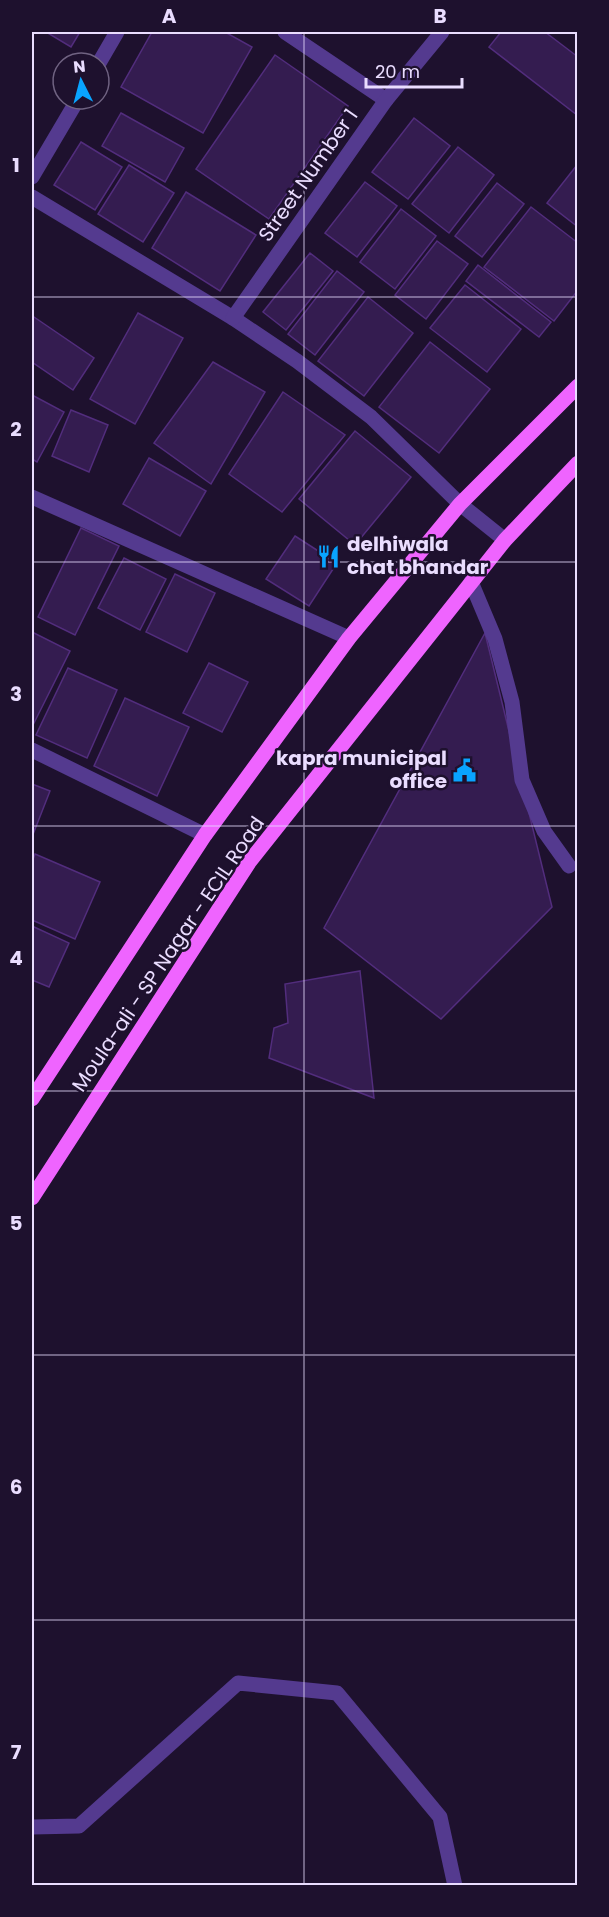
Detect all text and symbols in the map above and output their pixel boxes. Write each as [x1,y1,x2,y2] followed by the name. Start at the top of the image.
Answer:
[162,2,177,30] text: A
[433,2,447,30] text: B
[51,51,111,111] north arrow
[366,51,462,89] scale bar
[72,55,87,79] text: N
[375,59,420,84] text: 20 m
[252,103,364,247] street label: Street Number 1
[12,151,20,179] text: 1
[10,415,22,443] text: 2
[347,530,489,581] place label: delhiwala chat bhandar
[316,543,342,569] restaurant icon: delhiwala chat bhandar
[10,680,22,708] text: 3
[276,744,447,795] place label: kapra municipal office
[452,757,478,783] public building icon: kapra municipal office
[65,811,271,1097] street label: Moula-ali - SP Nagar - ECIL Road
[9,944,23,972] text: 4
[10,1209,23,1237] text: 5
[10,1473,22,1501] text: 6
[11,1738,22,1766] text: 7

